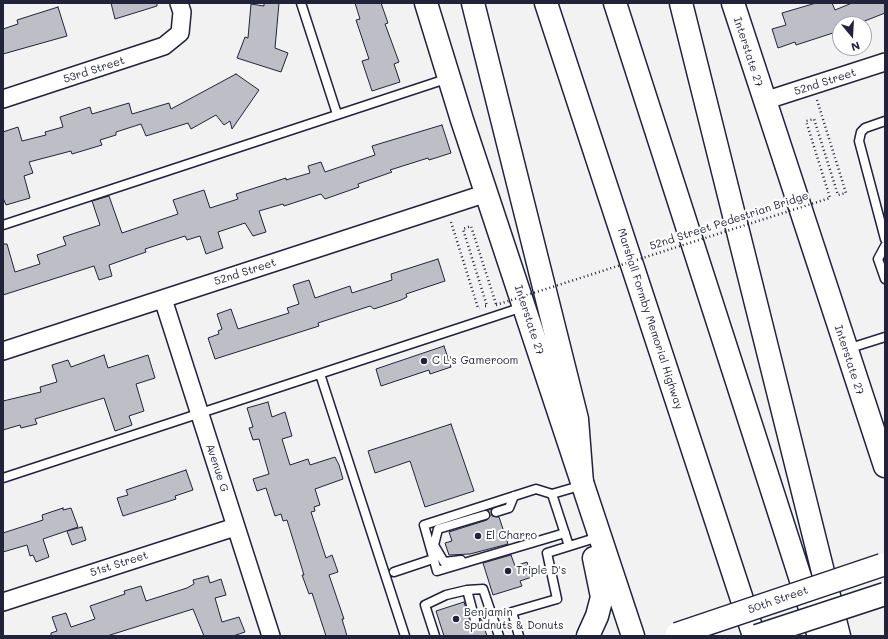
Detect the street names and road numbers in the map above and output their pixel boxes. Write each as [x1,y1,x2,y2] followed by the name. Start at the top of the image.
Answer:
[731,15,765,89] street label: Interstate 27
[62,54,126,86] street label: 53rd Street
[792,66,858,98] street label: 52nd Street
[648,189,810,253] street label: 52nd Street Pedestrian Bridge
[614,227,686,411] street label: Marshall Formby Memorial Highway
[212,256,278,288] street label: 52nd Street
[512,283,546,357] street label: Interstate 27
[832,323,866,397] street label: Interstate 27
[203,442,231,494] street label: Avenue G
[88,548,150,580] street label: 51st Street
[746,584,810,616] street label: 50th Street

